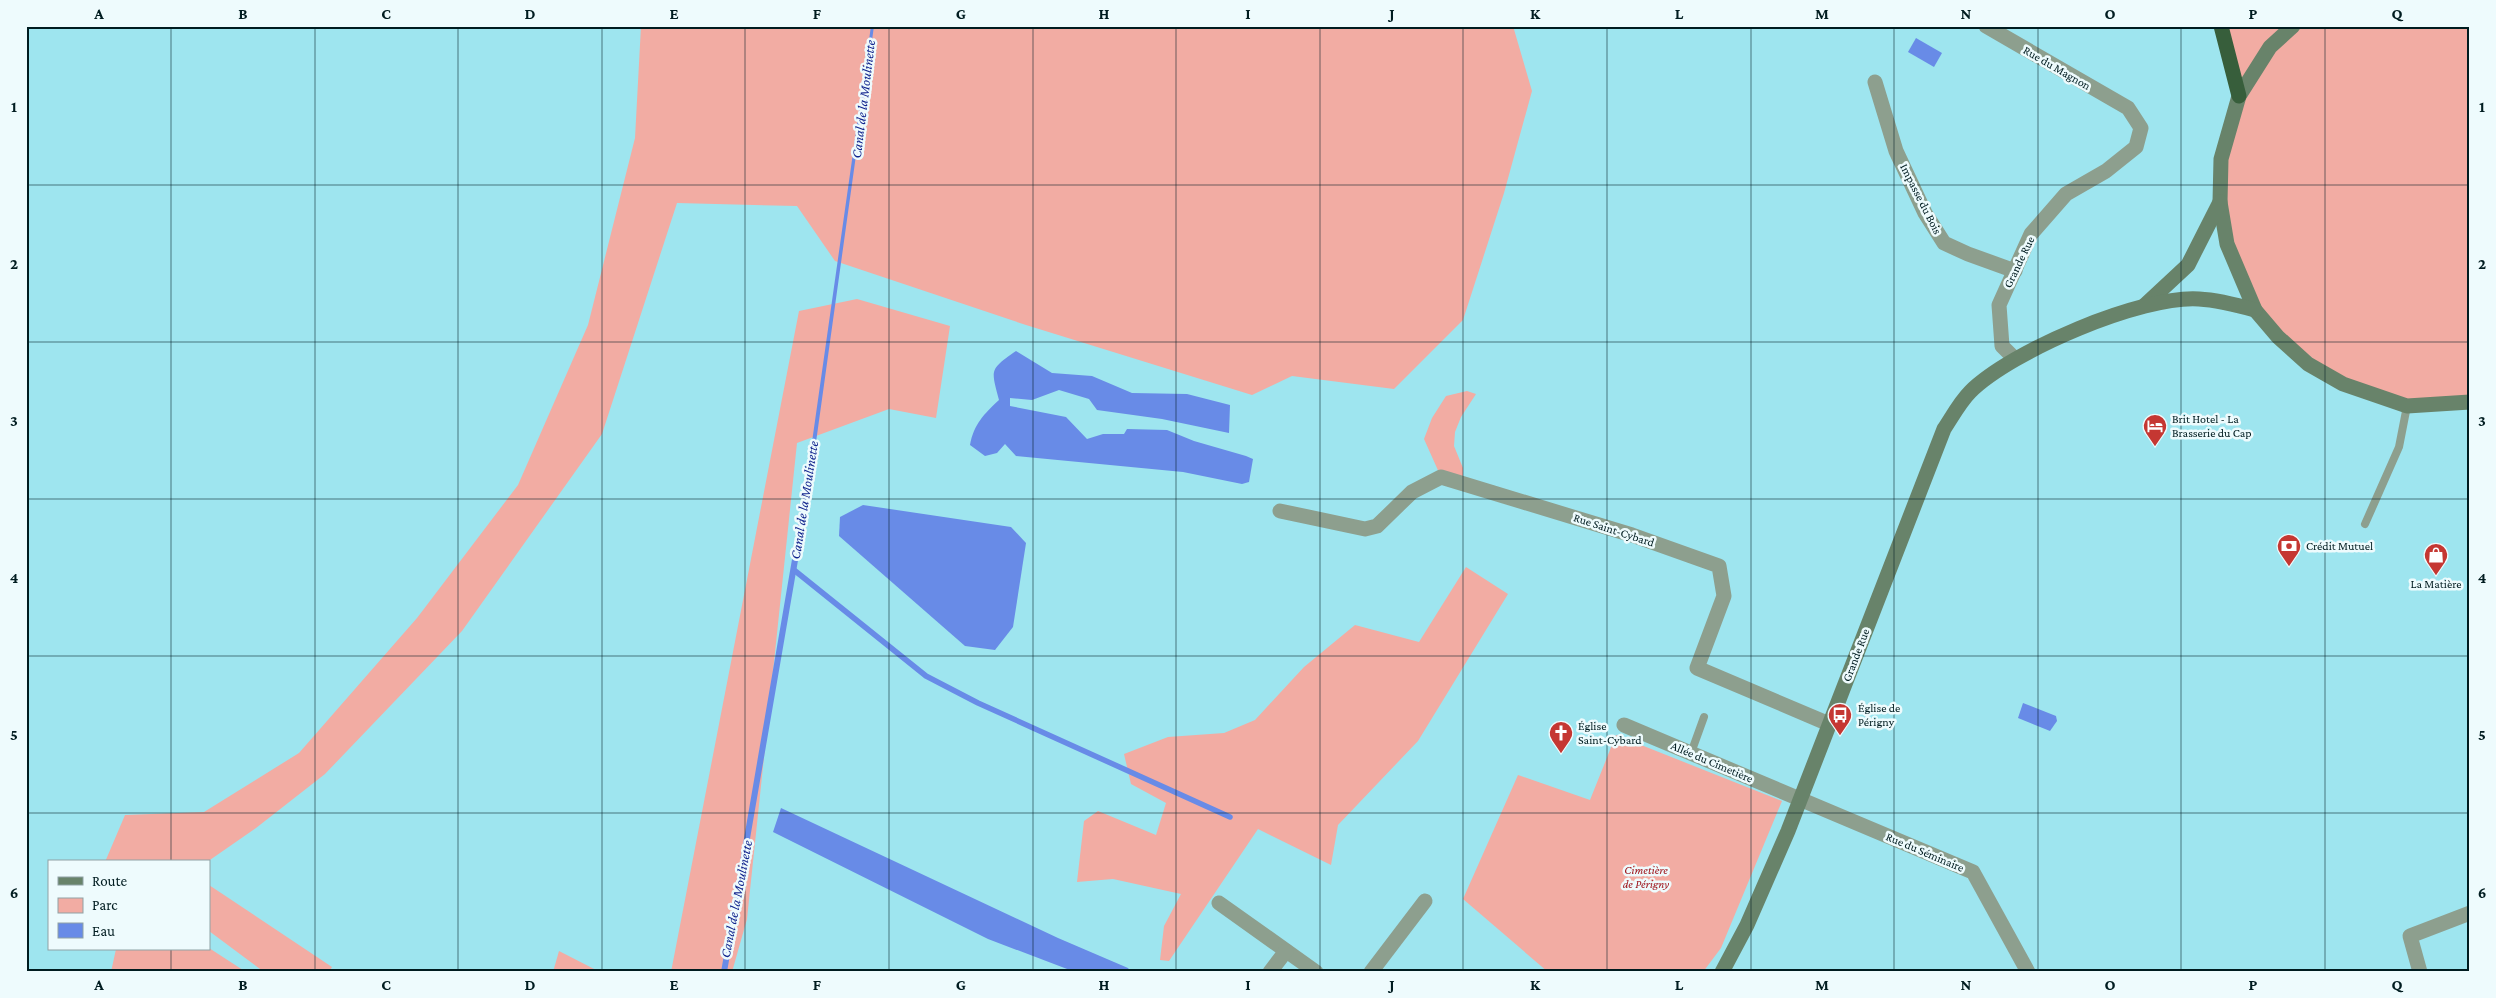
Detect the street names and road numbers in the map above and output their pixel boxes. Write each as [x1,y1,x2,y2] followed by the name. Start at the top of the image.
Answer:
[2021,43,2094,93] street label: Rue du Magnon
[1897,161,1945,237] street label: Impasse du Bois
[2001,234,2037,290] street label: Grande Rue
[1572,510,1657,550] street label: Rue Saint-Cybard
[1840,627,1872,683] street label: Grande Rue
[1669,738,1755,786] street label: Allée du Cimetière
[1884,829,1966,875] street label: Rue du Séminaire

